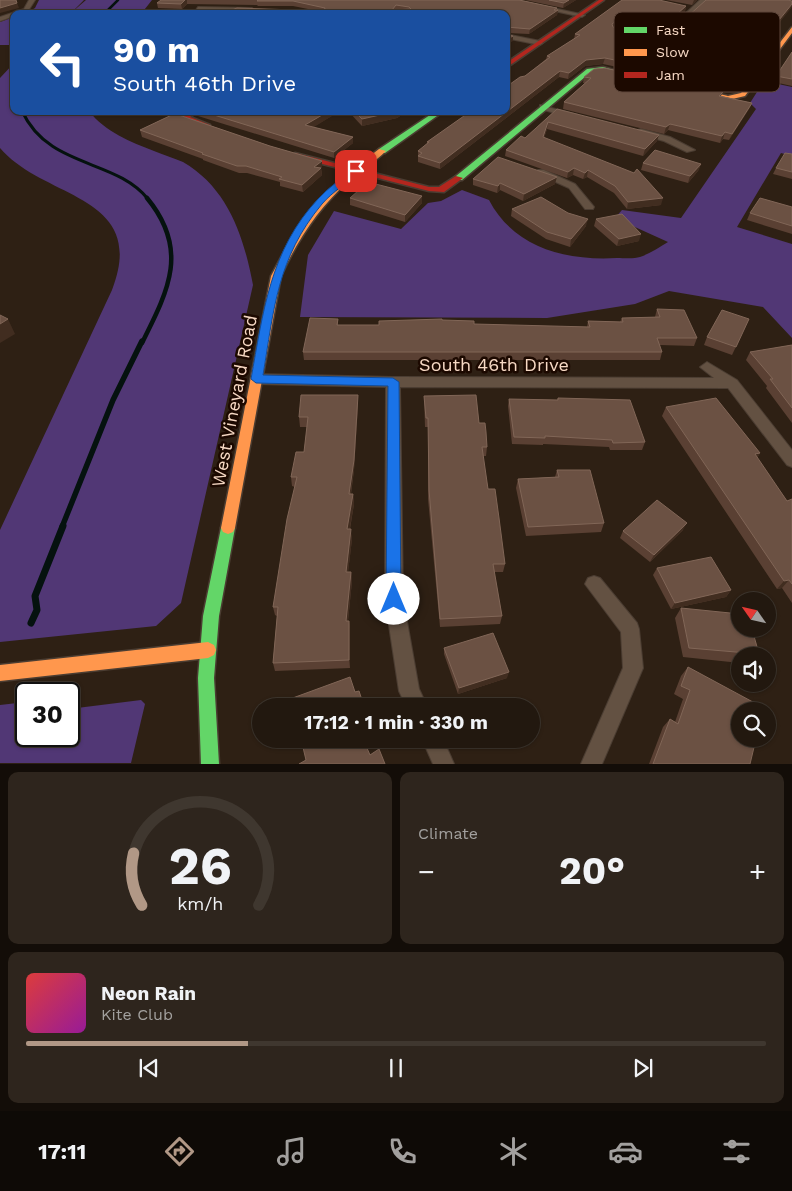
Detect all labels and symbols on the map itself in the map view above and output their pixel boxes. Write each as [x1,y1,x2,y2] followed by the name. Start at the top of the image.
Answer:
[614,12,780,92] legend
[656,22,685,38] text: Fast
[656,44,689,60] text: Slow
[656,67,685,83] text: Jam
[335,150,377,192] pin
[207,313,261,489] street label: West Vineyard Road
[419,354,569,375] street label: South 46th Drive
[367,572,419,624] position arrow
[731,592,776,638] north arrow
[15,682,80,747] speed limit sign: 30

